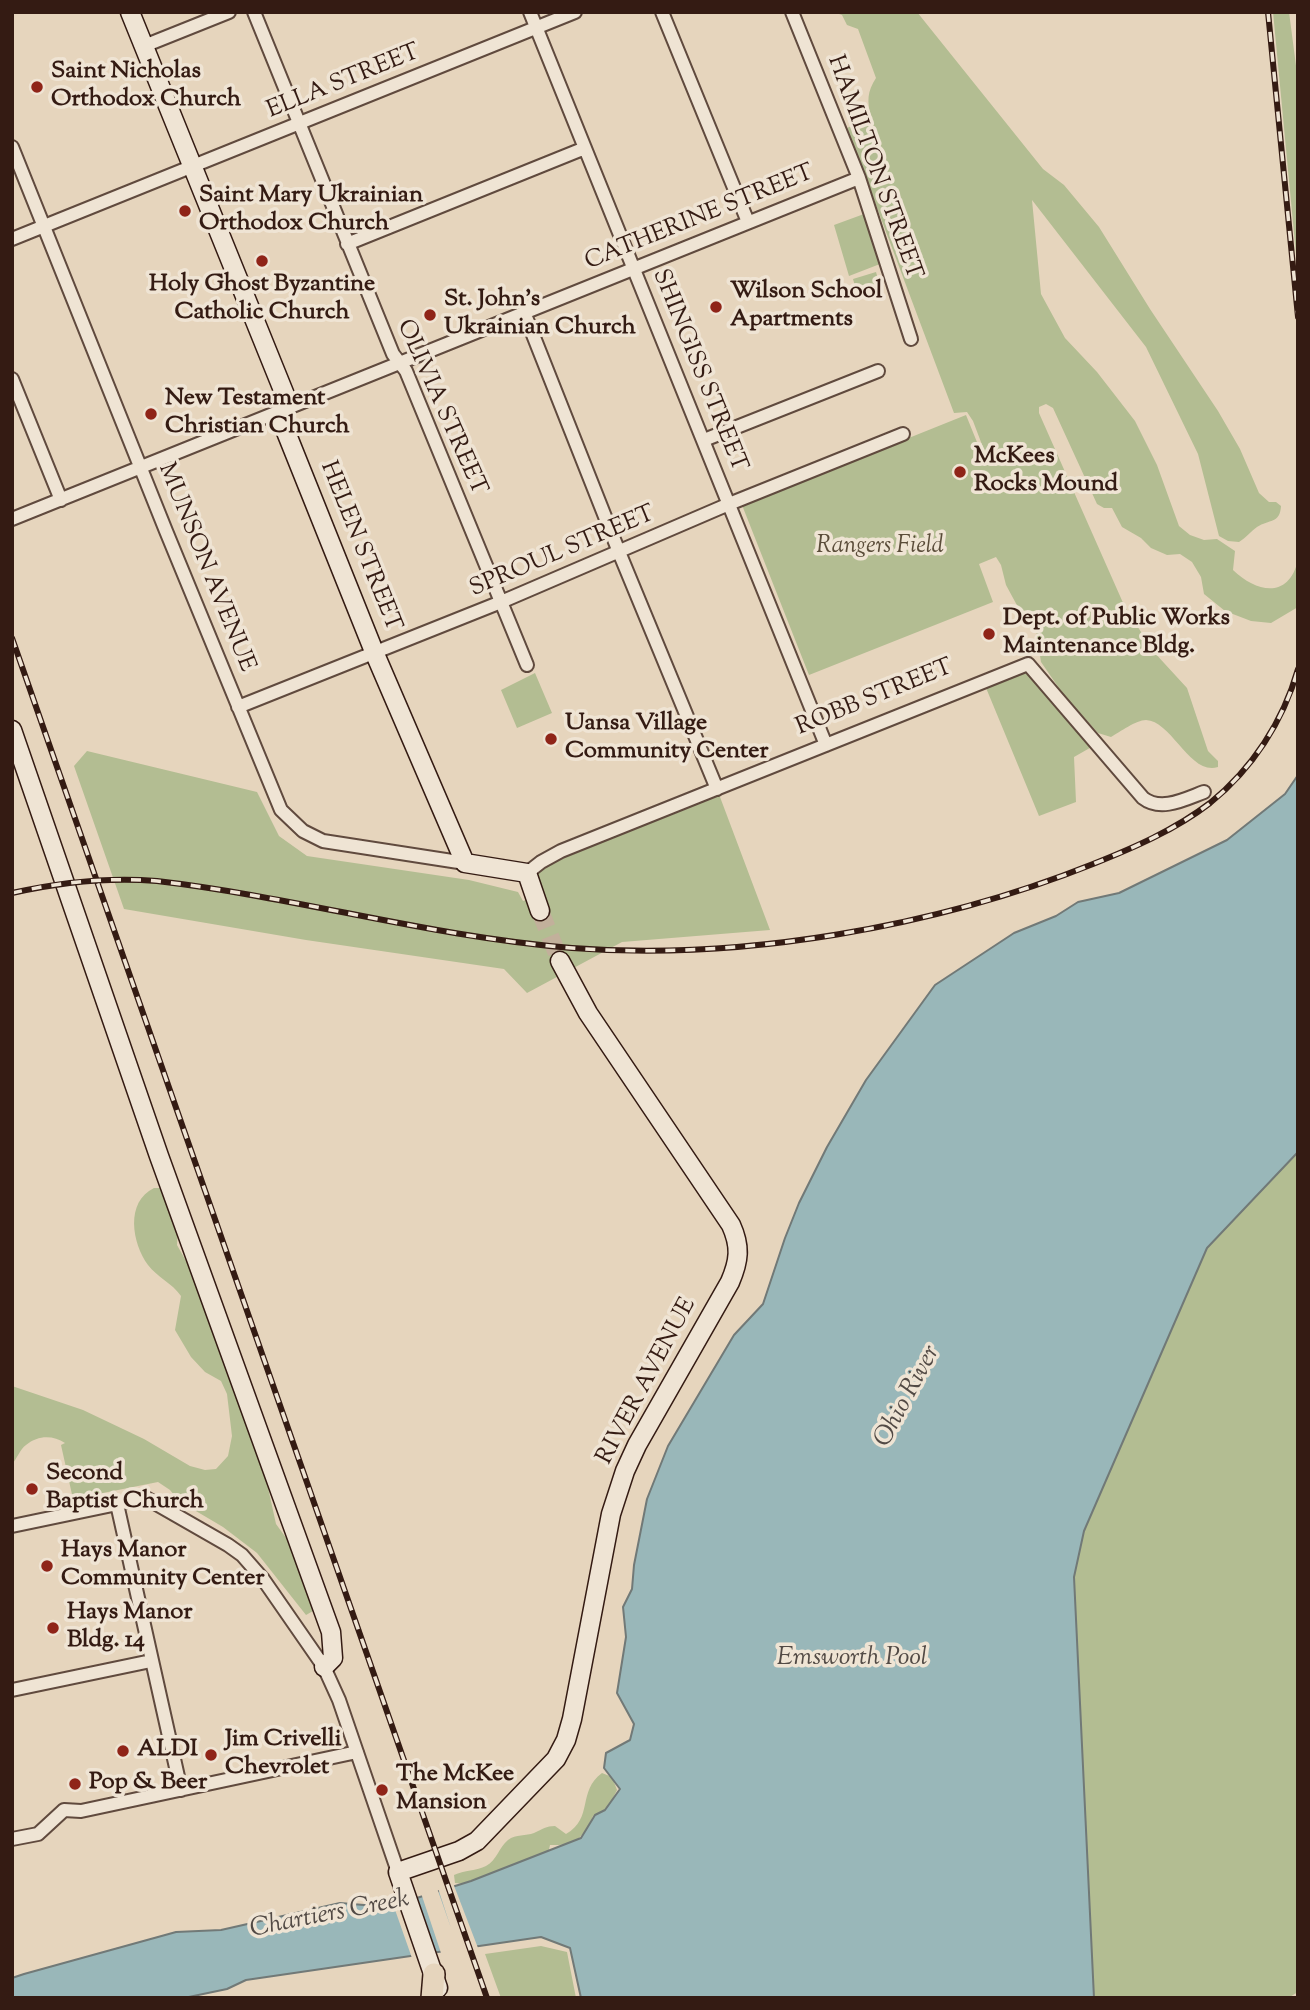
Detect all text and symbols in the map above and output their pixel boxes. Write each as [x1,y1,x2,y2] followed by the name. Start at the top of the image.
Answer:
[263,39,425,127] street label: ELLA STREET
[819,52,927,284] street label: HAMILTON STREET
[51,59,241,115] place label: Saint Nicholas Orthodox Church
[29,79,45,95] marker: Saint Nicholas Orthodox Church
[581,160,819,278] street label: CATHERINE STREET
[199,183,423,239] place label: Saint Mary Ukrainian Orthodox Church
[177,203,193,219] marker: Saint Mary Ukrainian Orthodox Church
[254,253,270,269] marker: Holy Ghost Byzantine Catholic Church
[644,266,752,476] street label: SHINGISS STREET
[149,272,375,328] place label: Holy Ghost Byzantine Catholic Church
[730,279,882,335] place label: Wilson School Apartments
[444,287,636,343] place label: St. John's Ukrainian Church
[708,299,724,315] marker: Wilson School Apartments
[422,307,438,323] marker: St. John's Ukrainian Church
[388,316,492,500] street label: OLIVIA STREET
[165,386,350,442] place label: New Testament Christian Church
[143,406,159,422] marker: New Testament Christian Church
[974,444,1118,500] place label: McKees Rocks Mound
[312,458,406,636] street label: HELEN STREET
[150,459,260,677] street label: MUNSON AVENUE
[952,464,968,480] marker: McKees Rocks Mound
[466,501,660,605] street label: SPROUL STREET
[816,534,944,562] park label: Rangers Field
[1003,606,1230,662] place label: Dept. of Public Works Maintenance Bldg.
[981,626,997,642] marker: Dept. of Public Works Maintenance Bldg.
[792,654,958,744] street label: ROBB STREET
[565,711,768,767] place label: Uansa Village Community Center
[543,731,559,747] marker: Uansa Village Community Center
[592,1294,704,1470] street label: RIVER AVENUE
[869,1341,949,1453] water label: Ohio River
[46,1461,204,1517] place label: Second Baptist Church
[24,1481,40,1497] marker: Second Baptist Church
[61,1538,264,1594] place label: Hays Manor Community Center
[39,1558,55,1574] marker: Hays Manor Community Center
[67,1600,192,1656] place label: Hays Manor Bldg. 14
[45,1620,61,1636] marker: Hays Manor Bldg. 14
[776,1644,928,1676] water label: Emsworth Pool
[225,1727,342,1783] place label: Jim Crivelli Chevrolet
[137,1737,198,1765] place label: ALDI
[115,1743,131,1759] marker: ALDI
[203,1747,219,1763] marker: Jim Crivelli Chevrolet
[396,1762,514,1818] place label: The McKee Mansion
[89,1770,207,1798] place label: Pop & Beer
[67,1776,83,1792] marker: Pop & Beer
[374,1782,390,1798] marker: The McKee Mansion
[248,1885,412,1947] water label: Chartiers Creek

